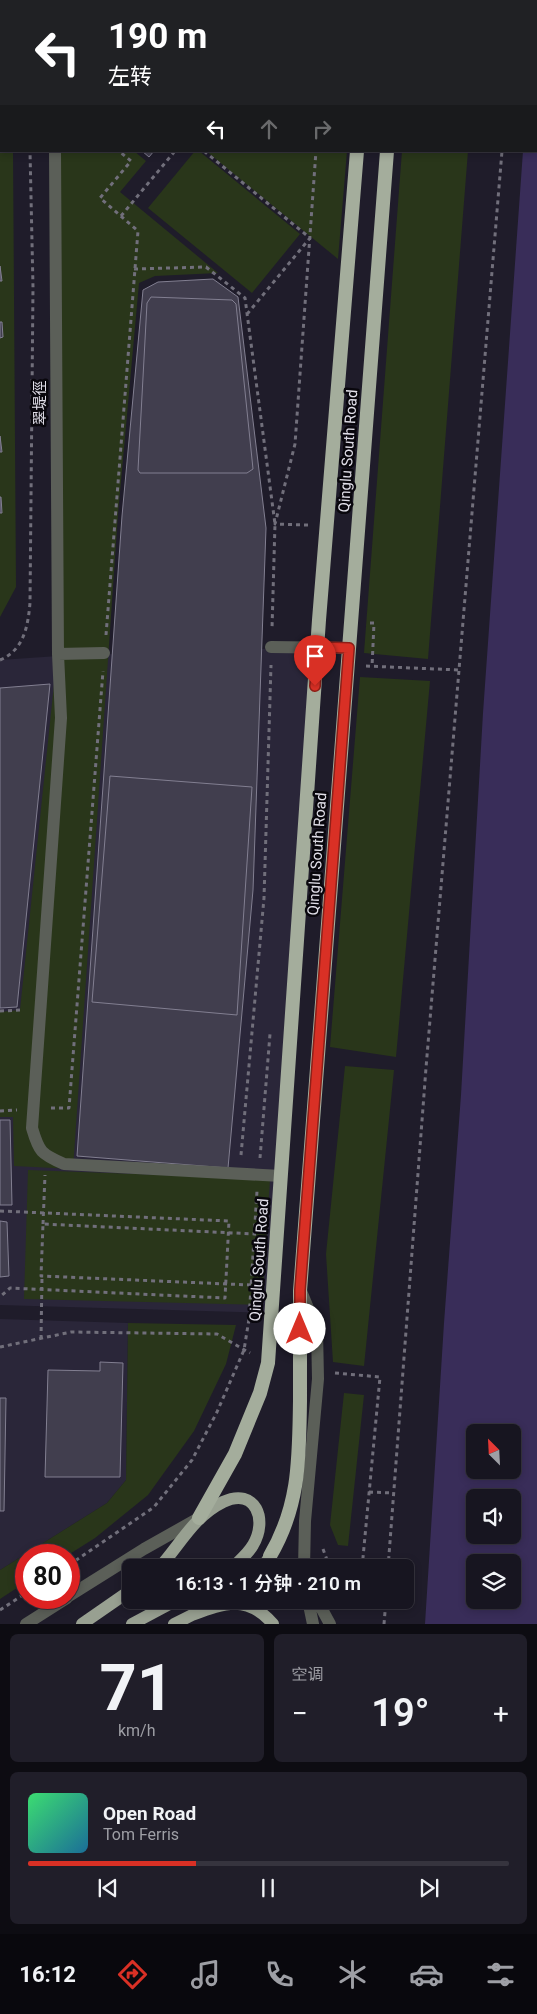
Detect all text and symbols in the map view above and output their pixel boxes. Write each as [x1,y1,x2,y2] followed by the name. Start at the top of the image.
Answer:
[108,16,207,57] text: 190 m
[25,20,90,85] icon: left
[108,64,152,89] text: 左转
[202,115,230,143] icon: left
[255,115,283,143] icon: ahead
[308,115,336,143] icon: right
[31,380,49,426] street label: 翠堤徑
[335,389,361,513] street label: Qinglu South Road
[294,635,336,686] pin
[301,642,329,670] icon: arrive
[304,792,330,916] street label: Qinglu South Road
[246,1198,272,1322] street label: Qinglu South Road
[273,1302,325,1354] position arrow
[466,1424,521,1479] north arrow
[466,1424,521,1609] map controls
[466,1489,521,1544] button: sound
[15,1544,80,1609] speed limit sign: 80
[466,1554,521,1609] button: layers
[175,1572,361,1595] text: 16:13 · 1 分钟 · 210 m
[99,1650,174,1726] text: 71
[292,1665,324,1684] text: 空调
[371,1691,429,1735] text: 19°
[292,1697,308,1730] text: −
[493,1697,509,1730] text: +
[118,1721,156,1740] text: km/h
[103,1802,196,1825] text: Open Road
[103,1825,179,1844] text: Tom Ferris
[94,1874,122,1902] icon: previous
[254,1874,282,1902] icon: pause
[415,1874,443,1902] icon: next
[115,1957,150,1992] icon: directions
[188,1957,223,1992] icon: music
[262,1957,297,1992] icon: phone
[335,1957,370,1992] icon: climate
[409,1957,444,1992] icon: car
[483,1957,518,1992] icon: filters
[19,1962,76,1987] text: 16:12

